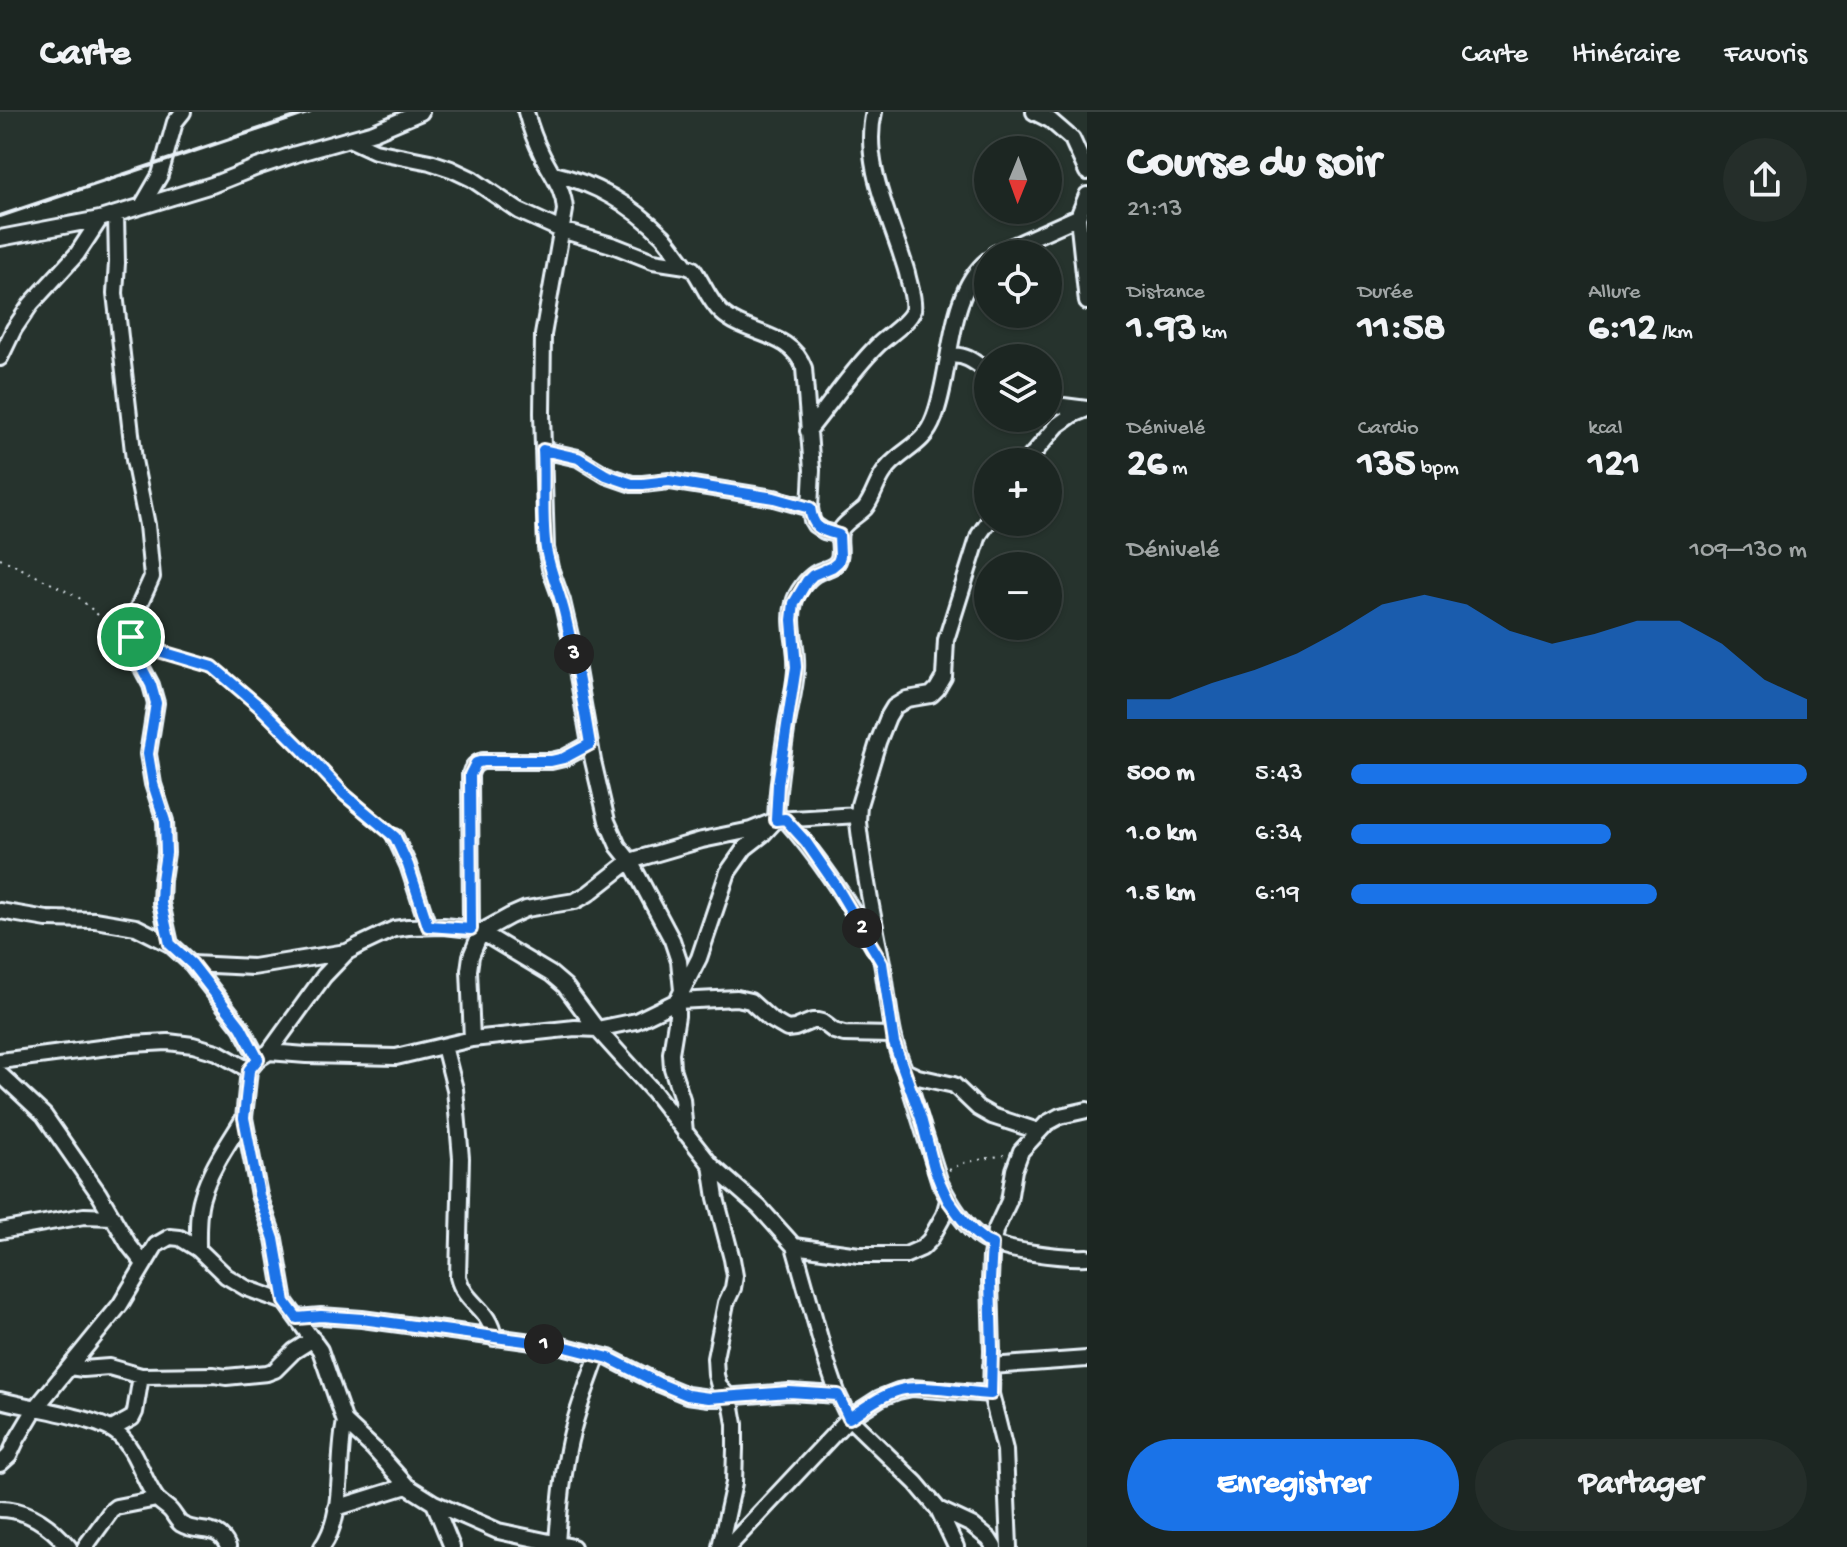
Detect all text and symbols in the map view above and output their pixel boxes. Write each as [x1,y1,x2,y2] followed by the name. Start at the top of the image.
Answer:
[40,33,130,77] text: Carte
[1462,39,1528,72] text: Carte
[1572,39,1680,72] text: Itinéraire
[1724,39,1807,72] text: Favoris
[974,136,1062,224] north arrow
[974,136,1062,640] map controls
[1723,138,1807,222] button: share
[1127,139,1380,191] text: Course du soir
[1127,195,1182,226] text: 21:13
[974,240,1062,328] button: locate
[1127,280,1205,306] text: Distance
[1358,280,1413,306] text: Durée
[1588,280,1640,306] text: Allure
[1127,306,1197,353] text: 1.93
[1358,306,1445,353] text: 11:58
[1588,306,1657,353] text: 6:12
[1197,320,1227,346] text: km
[1657,320,1693,346] text: /km
[974,344,1062,432] button: layers
[1127,416,1205,442] text: Dénivelé
[1358,416,1419,442] text: Cardio
[1588,416,1623,442] text: kcal
[1127,442,1167,489] text: 26
[1358,442,1416,489] text: 135
[1588,442,1640,489] text: 121
[974,448,1062,536] button: +
[1167,456,1188,482] text: m
[1416,456,1459,482] text: bpm
[1127,536,1219,567] text: Dénivelé
[1689,536,1807,567] text: 109–130 m
[974,552,1062,640] button: −
[97,603,165,671] pin
[109,615,153,659] icon: arrive
[554,634,594,674] pin: 3
[568,641,580,667] text: 3
[1127,759,1195,790] text: 500 m
[1255,759,1303,790] text: 5:43
[1127,819,1197,850] text: 1.0 km
[1255,819,1302,850] text: 6:34
[1127,879,1196,910] text: 1.5 km
[1255,879,1300,910] text: 6:19
[842,908,882,948] pin: 2
[857,915,867,941] text: 2
[524,1324,564,1364] pin: 1
[540,1331,548,1357] text: 1
[1127,1439,1459,1531] button: Enregistrer
[1475,1439,1807,1531] button: Partager

